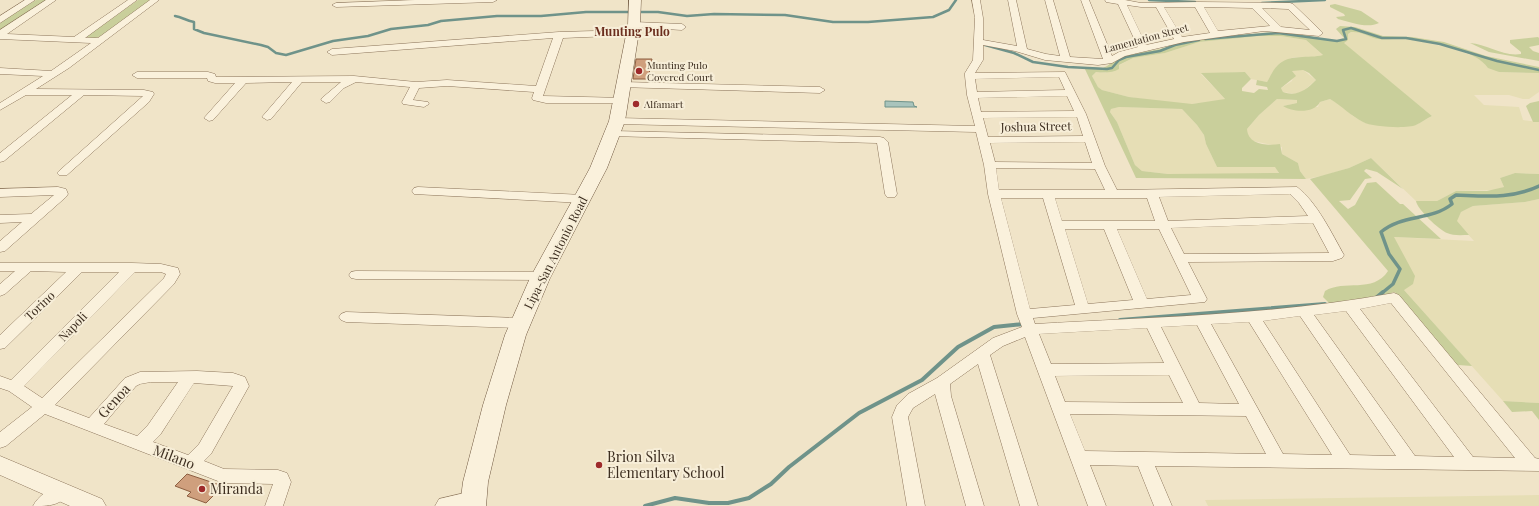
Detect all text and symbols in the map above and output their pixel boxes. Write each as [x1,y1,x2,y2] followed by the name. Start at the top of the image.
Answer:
[1102,20,1190,56] street label: Lamentation Street
[594,23,670,39] district label: Munting Pulo
[647,58,713,84] place label: Munting Pulo Covered Court
[634,66,644,76] marker: Munting Pulo Covered Court
[643,97,684,111] place label: Alfamart
[631,99,641,109] marker: Alfamart
[999,117,1072,135] street label: Joshua Street
[520,193,591,312] street label: Lipa-San Antonio Road
[21,287,58,324] street label: Torino
[55,308,90,344] street label: Napoli
[93,379,134,422] street label: Genoa
[151,440,198,473] street label: Milano
[607,447,725,482] place label: Brion Silva Elementary School
[594,460,604,470] marker: Brion Silva Elementary School
[210,479,263,498] place label: Miranda
[197,484,207,494] marker: Miranda

